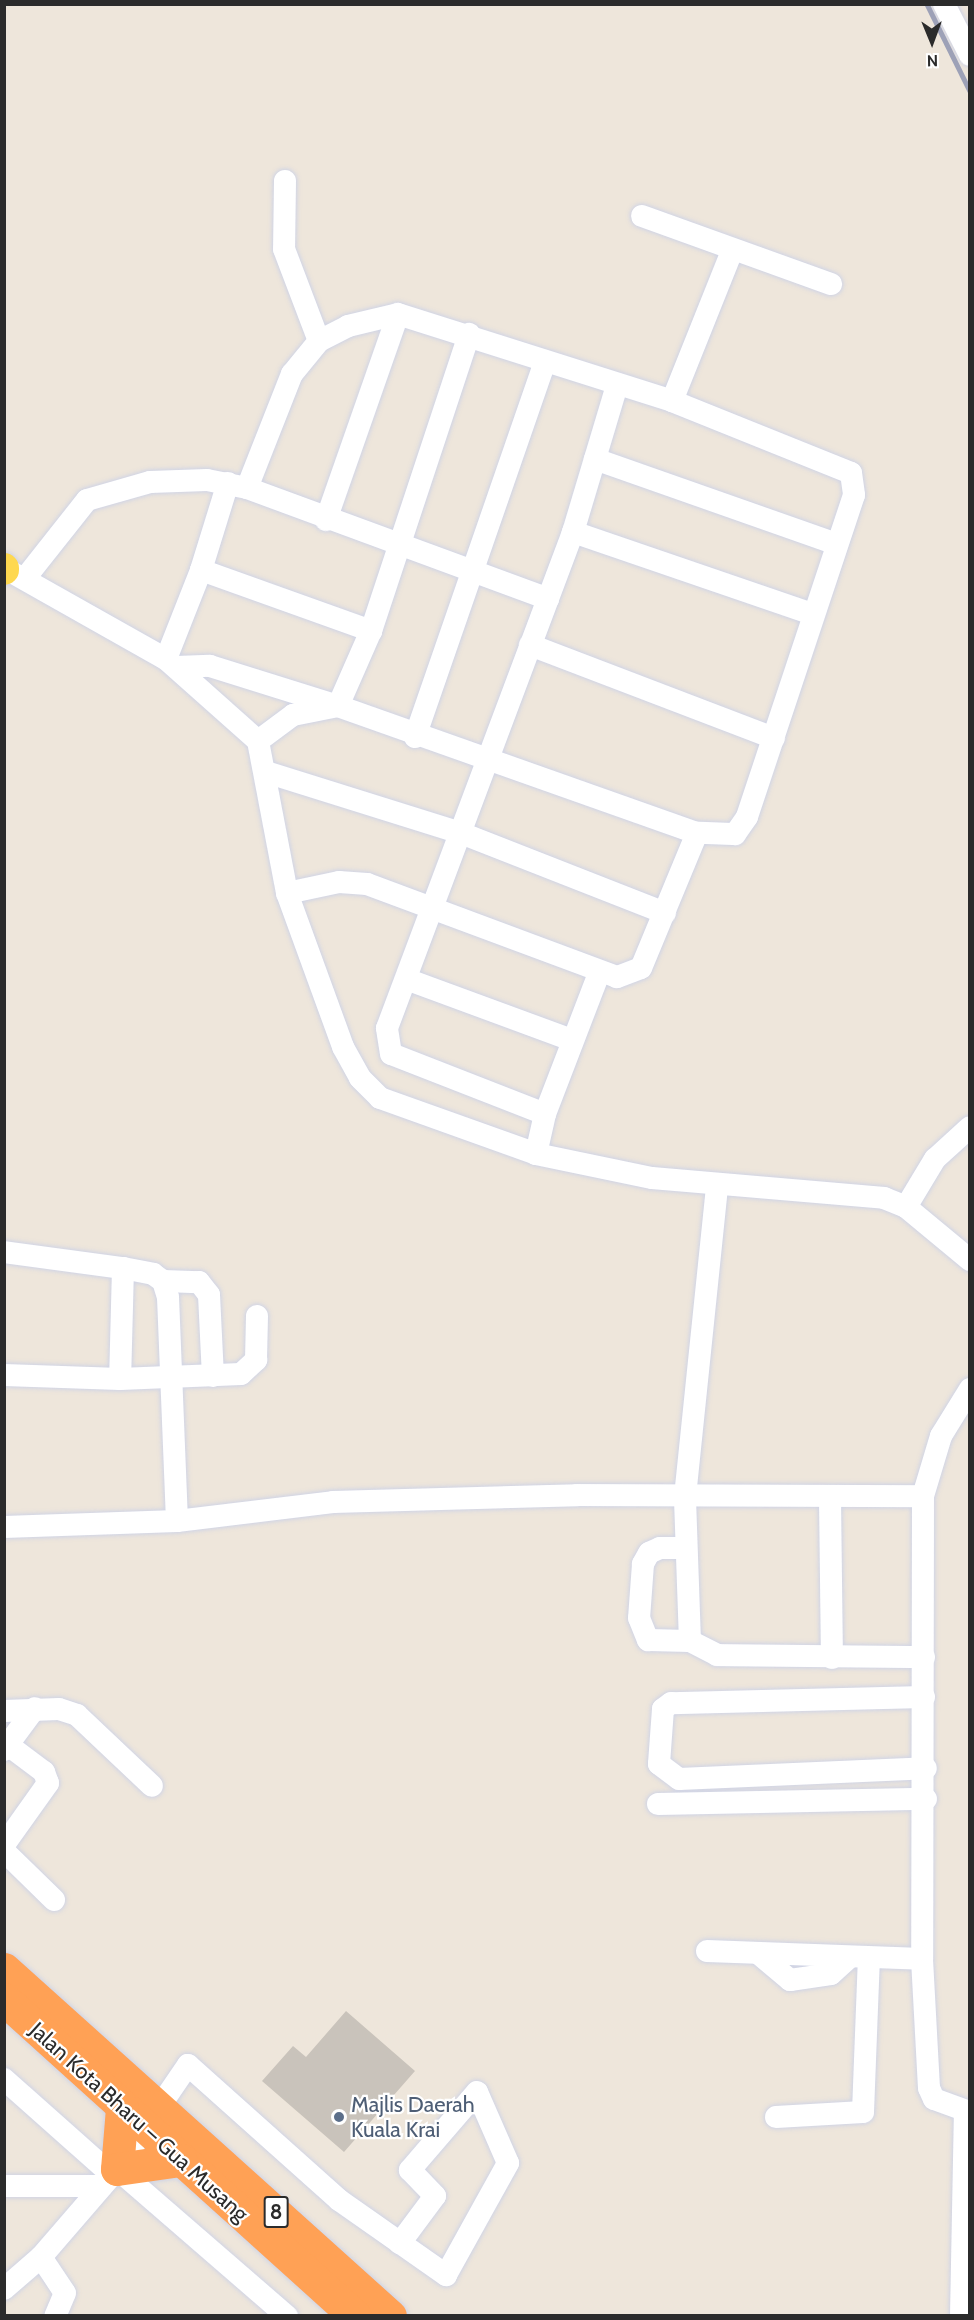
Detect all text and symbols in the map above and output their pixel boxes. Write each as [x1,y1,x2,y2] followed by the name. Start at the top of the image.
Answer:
[902,12,962,72] north arrow
[927,51,938,70] text: N
[24,2017,254,2227] street label: Jalan Kota Bharu – Gua Musang
[351,2091,475,2142] place label: Majlis Daerah Kuala Krai
[332,2110,346,2124] marker: Majlis Daerah Kuala Krai
[262,2194,290,2230] road number: 8

